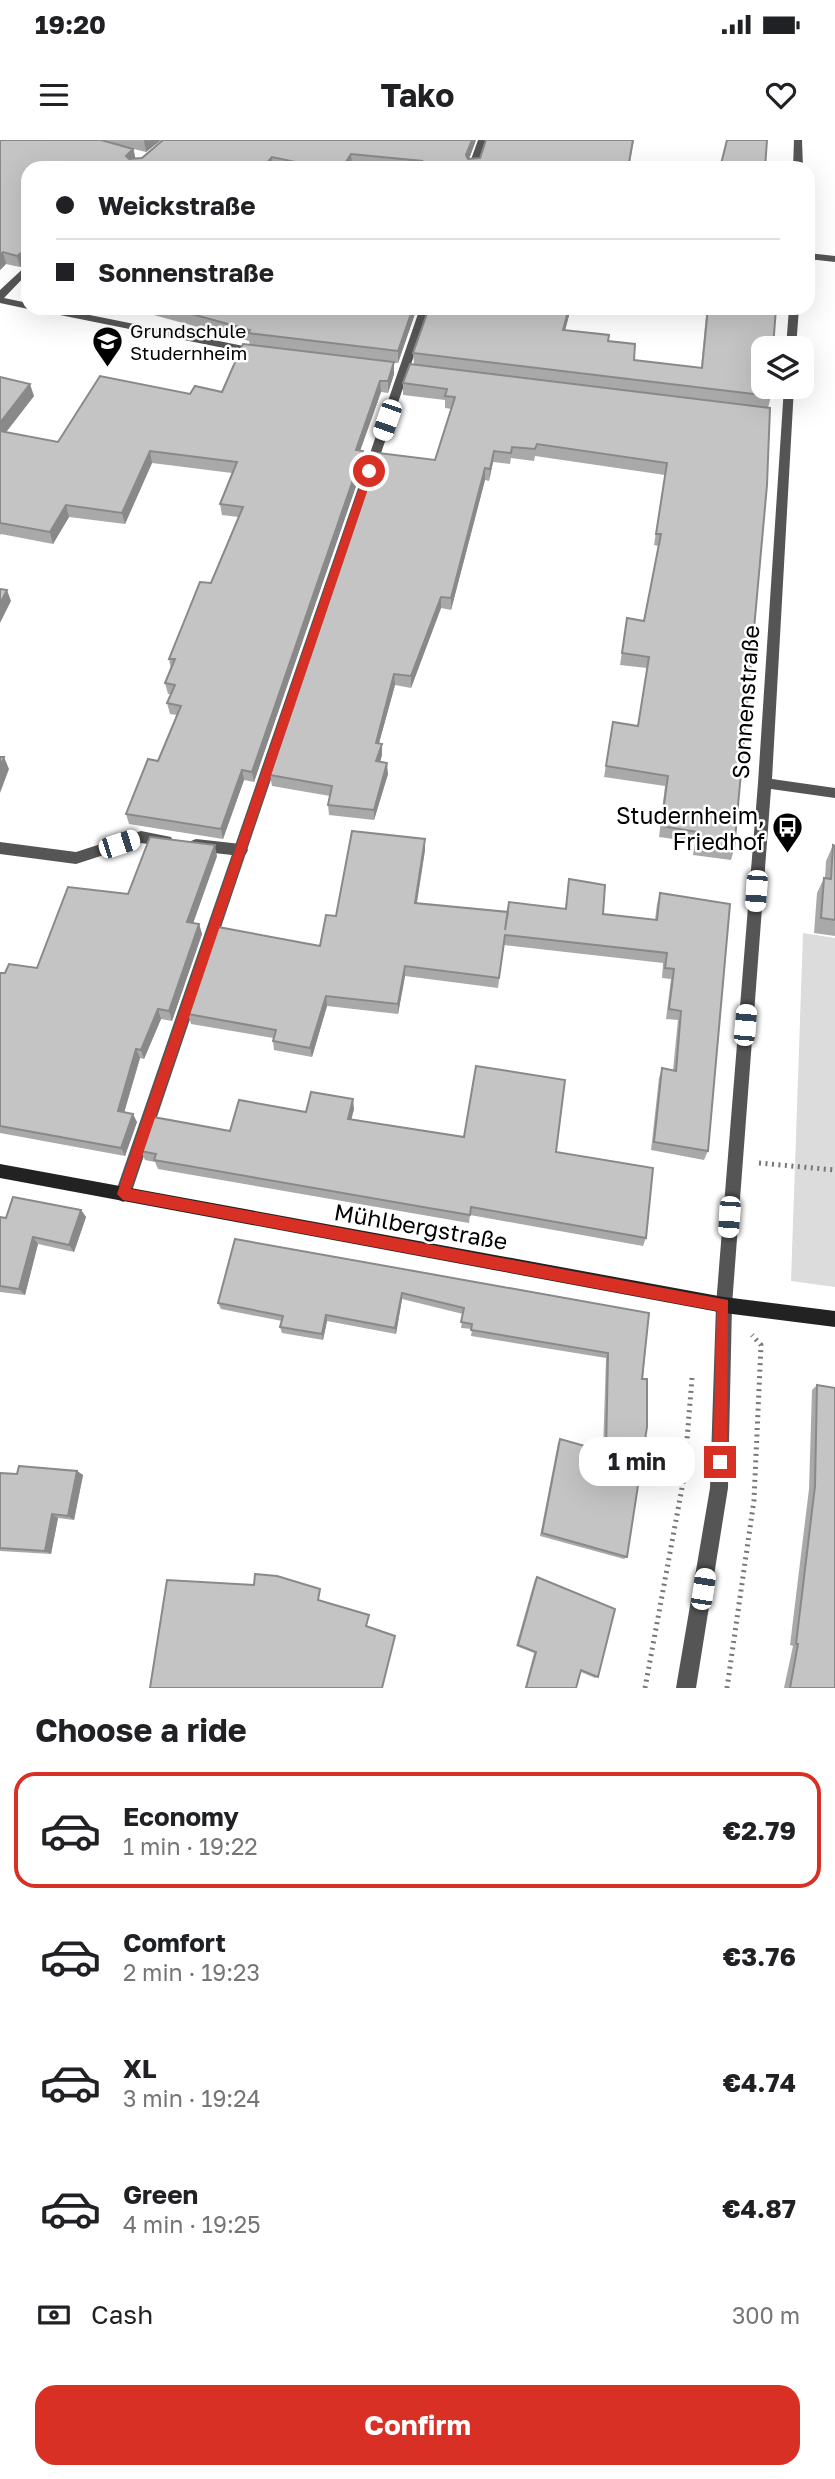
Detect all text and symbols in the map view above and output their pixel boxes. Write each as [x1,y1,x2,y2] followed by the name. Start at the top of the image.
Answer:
[35,9,106,40] text: 19:20
[35,76,73,114] icon: menu
[381,76,454,114] text: Tako
[762,76,800,114] icon: heart
[98,190,256,221] text: Weickstraße
[98,257,274,288] text: Sonnenstraße
[130,319,247,364] place label: Grundschule Studernheim
[90,324,124,368] school or university icon: Grundschule Studernheim
[751,336,814,399] map controls
[751,336,814,399] button: layers
[371,397,404,443] car
[353,455,385,487] route start
[726,624,764,780] street label: Sonnenstraße
[616,801,765,855] place label: Studernheim, Friedhof
[771,811,805,855] bus stop icon: Studernheim, Friedhof
[96,828,143,860] car
[745,869,768,913] car
[733,1003,758,1047] car
[718,1195,741,1239] car
[332,1197,510,1255] street label: Mühlbergstraße
[580,1438,696,1486] callout: 1 min
[704,1446,736,1478] route end
[608,1447,666,1475] text: 1 min
[690,1567,717,1611] car
[35,1711,247,1749] text: Choose a ride
[39,1799,102,1862] icon: car
[123,1801,239,1832] text: Economy
[723,1815,796,1846] text: €2.79
[123,1832,258,1860] text: 1 min · 19:22
[39,1925,102,1988] icon: car
[123,1927,226,1958] text: Comfort
[723,1941,796,1972] text: €3.76
[123,1958,260,1986] text: 2 min · 19:23
[39,2051,102,2114] icon: car
[123,2053,157,2084] text: XL
[723,2067,796,2098] text: €4.74
[123,2084,261,2112] text: 3 min · 19:24
[39,2177,102,2240] icon: car
[123,2179,198,2210] text: Green
[722,2193,796,2224] text: €4.87
[123,2210,261,2238] text: 4 min · 19:25
[35,2296,73,2334] icon: cash
[91,2299,153,2330] text: Cash
[732,2301,800,2329] text: 300 m
[35,2385,800,2465] button: Confirm

